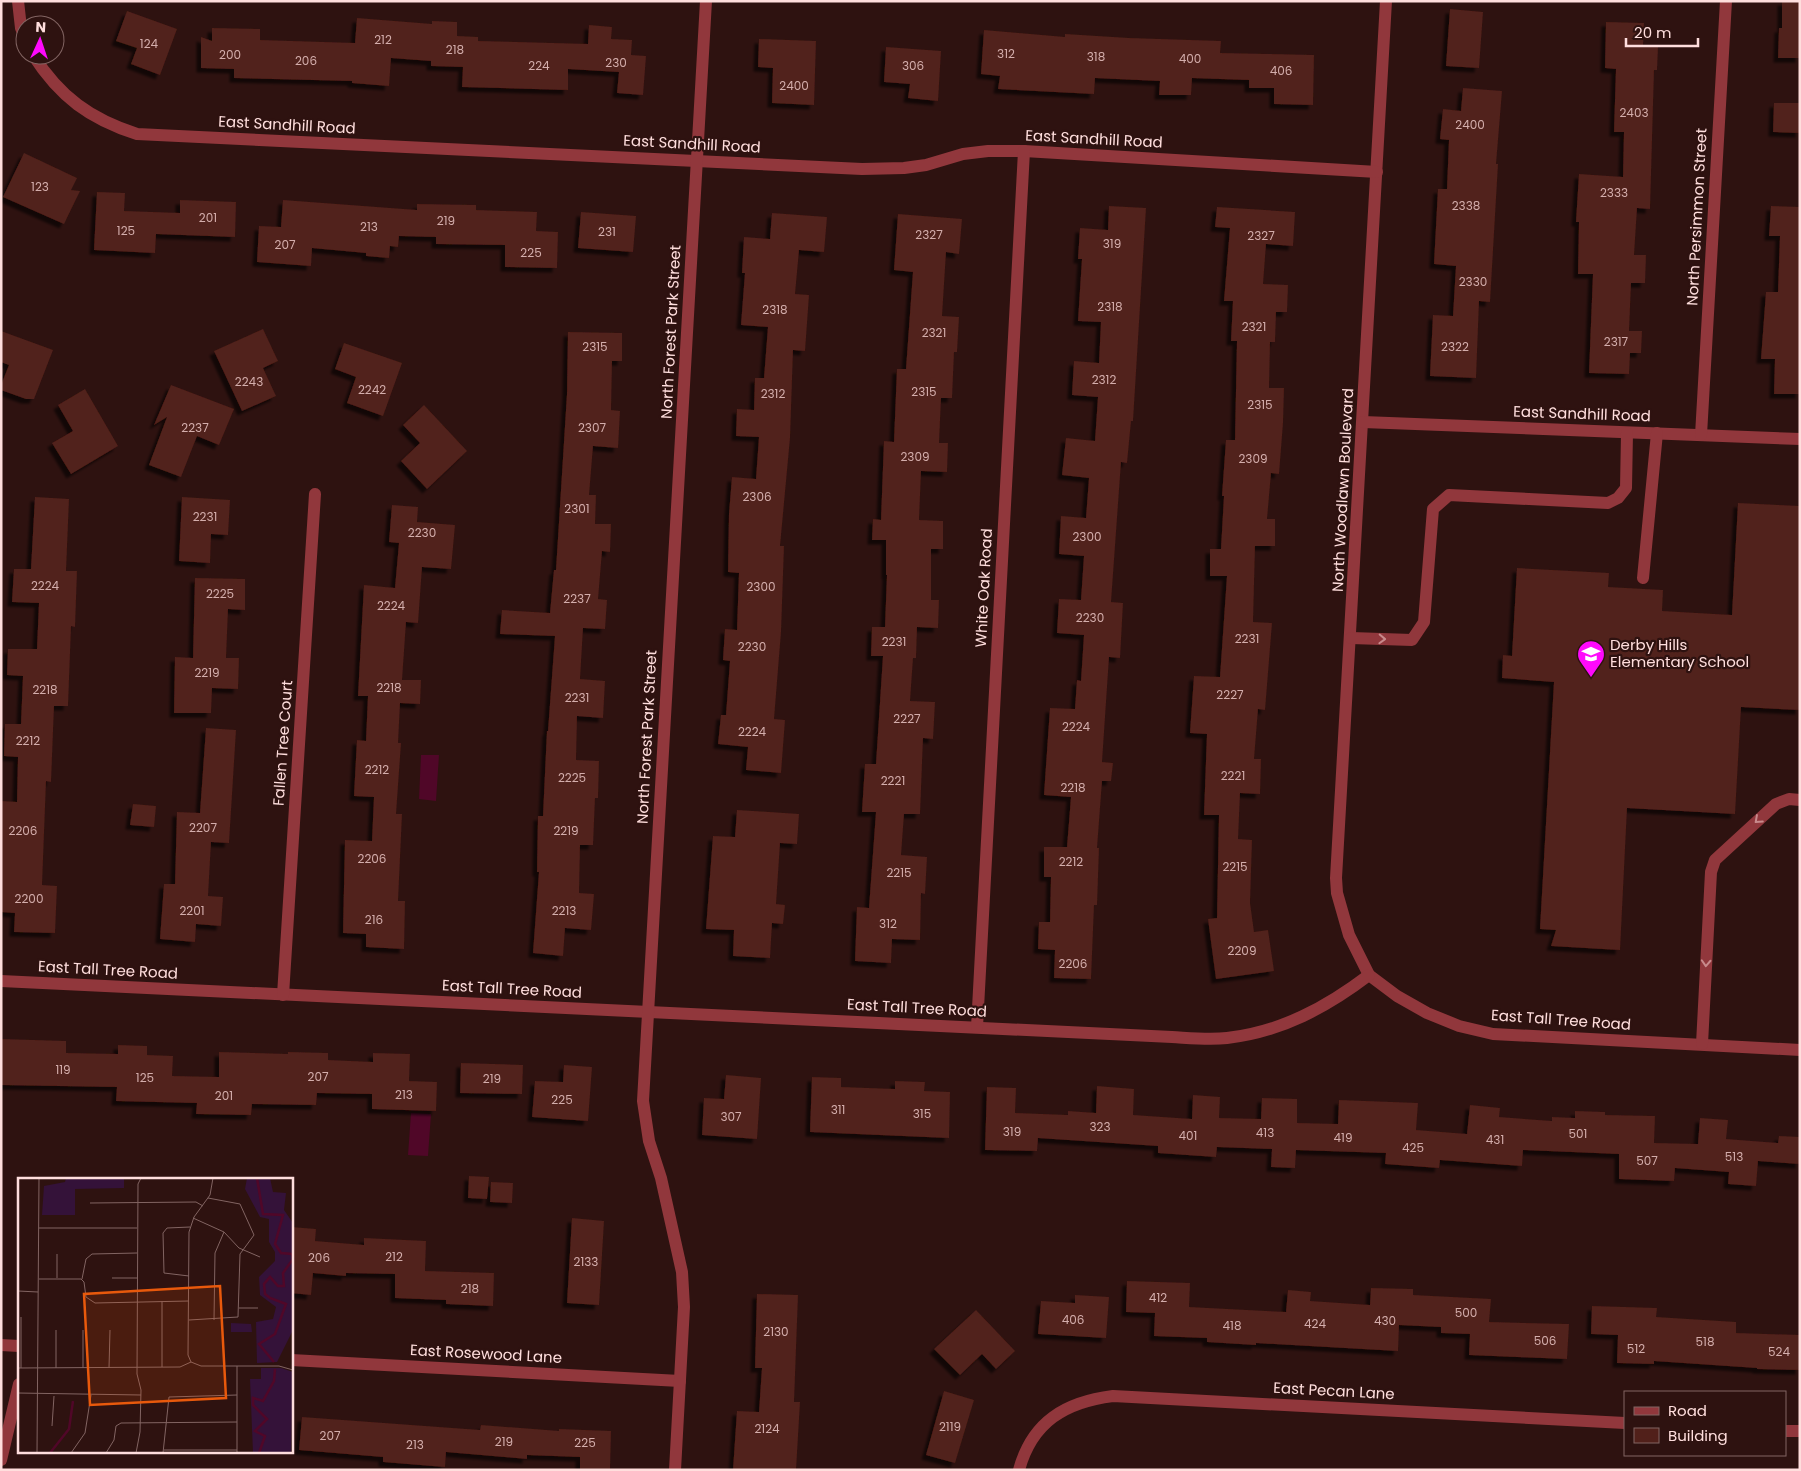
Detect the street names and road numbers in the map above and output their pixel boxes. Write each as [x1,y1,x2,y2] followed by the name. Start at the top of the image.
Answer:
[218,110,356,139] street label: East Sandhill Road
[1025,124,1163,153] street label: East Sandhill Road
[1681,128,1712,306] street label: North Persimmon Street
[623,129,761,158] street label: East Sandhill Road
[655,244,686,420] street label: North Forest Park Street
[1327,387,1358,592] street label: North Woodlawn Boulevard
[1513,401,1651,426] street label: East Sandhill Road
[970,528,997,648] street label: White Oak Road
[631,649,662,825] street label: North Forest Park Street
[268,679,297,807] street label: Fallen Tree Court
[38,955,179,984] street label: East Tall Tree Road
[442,974,583,1003] street label: East Tall Tree Road
[847,993,988,1022] street label: East Tall Tree Road
[1490,1004,1632,1035] street label: East Tall Tree Road
[410,1339,563,1368] street label: East Rosewood Lane
[1273,1377,1395,1404] street label: East Pecan Lane

